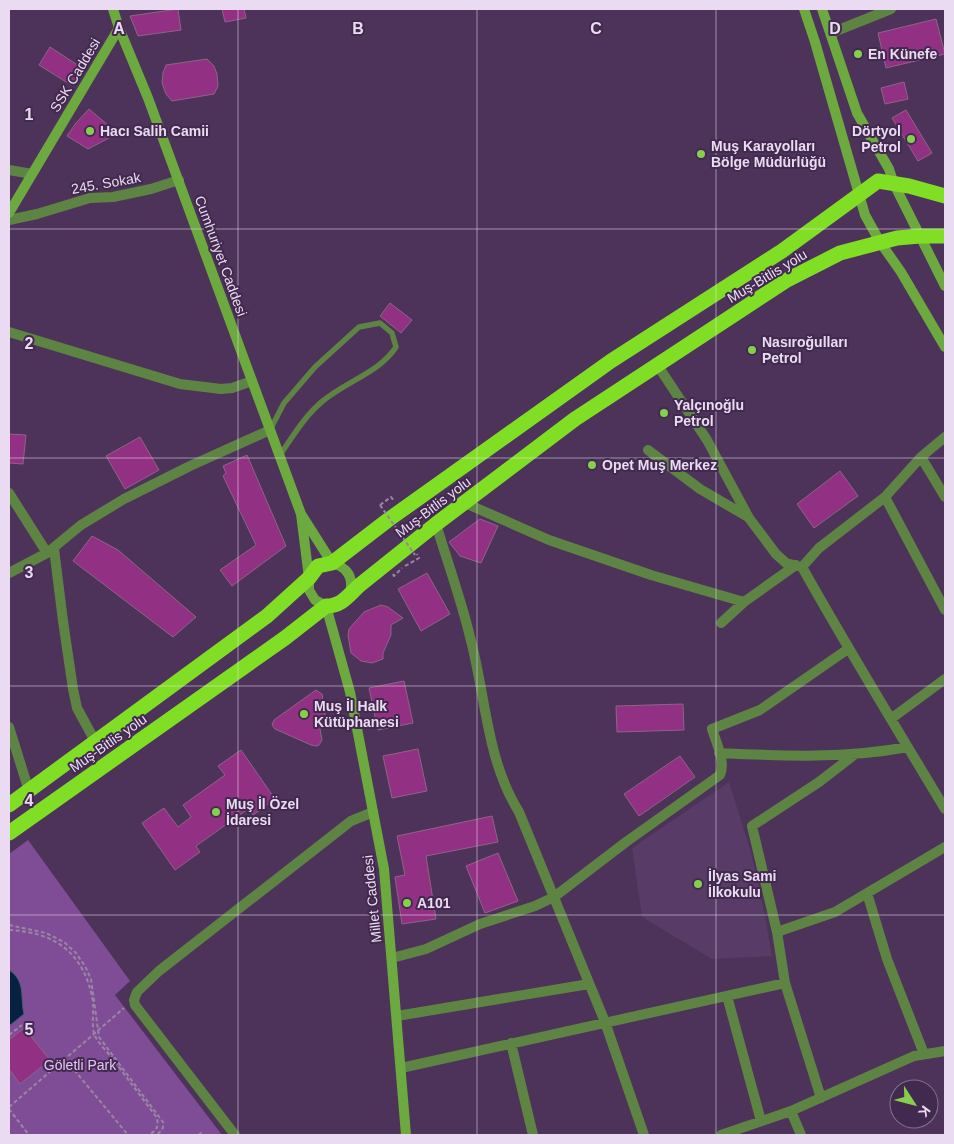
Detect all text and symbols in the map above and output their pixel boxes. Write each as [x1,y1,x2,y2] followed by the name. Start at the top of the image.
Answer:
[113,20,125,37] text: A
[352,20,364,37] text: B
[590,20,602,37] text: C
[829,20,841,37] text: D
[47,35,103,115] street label: SSK Caddesi
[868,46,937,62] place label: En Künefe
[852,48,864,60] marker: En Künefe
[25,106,34,123] text: 1
[100,123,209,139] place label: Hacı Salih Camii
[852,123,901,155] place label: Dörtyol Petrol
[84,125,96,137] marker: Hacı Salih Camii
[905,133,917,145] marker: Dörtyol Petrol
[711,138,826,170] place label: Muş Karayolları Bölge Müdürlüğü
[695,148,707,160] marker: Muş Karayolları Bölge Müdürlüğü
[70,169,143,197] street label: 245. Sokak
[192,194,250,318] street label: Cumhuriyet Caddesi
[724,246,810,306] street label: Muş-Bitlis yolu
[762,334,848,366] place label: Nasıroğulları Petrol
[25,335,34,352] text: 2
[746,344,758,356] marker: Nasıroğulları Petrol
[674,397,744,429] place label: Yalçınoğlu Petrol
[658,407,670,419] marker: Yalçınoğlu Petrol
[602,457,717,473] place label: Opet Muş Merkez
[586,459,598,471] marker: Opet Muş Merkez
[392,473,474,541] street label: Muş-Bitlis yolu
[25,564,34,581] text: 3
[314,698,399,730] place label: Muş İl Halk Kütüphanesi
[298,708,310,720] marker: Muş İl Halk Kütüphanesi
[66,711,150,775] street label: Muş-Bitlis yolu
[25,792,34,809] text: 4
[226,796,299,828] place label: Muş İl Özel İdaresi
[210,806,222,818] marker: Muş İl Özel İdaresi
[359,854,385,944] street label: Millet Caddesi
[708,868,777,900] place label: İlyas Sami İlkokulu
[692,878,704,890] marker: İlyas Sami İlkokulu
[417,895,451,911] place label: A101
[401,897,413,909] marker: A101
[25,1021,34,1038] text: 5
[44,1057,117,1073] park label: Göletli Park
[889,1079,939,1129] north arrow
[915,1103,934,1120] text: K

